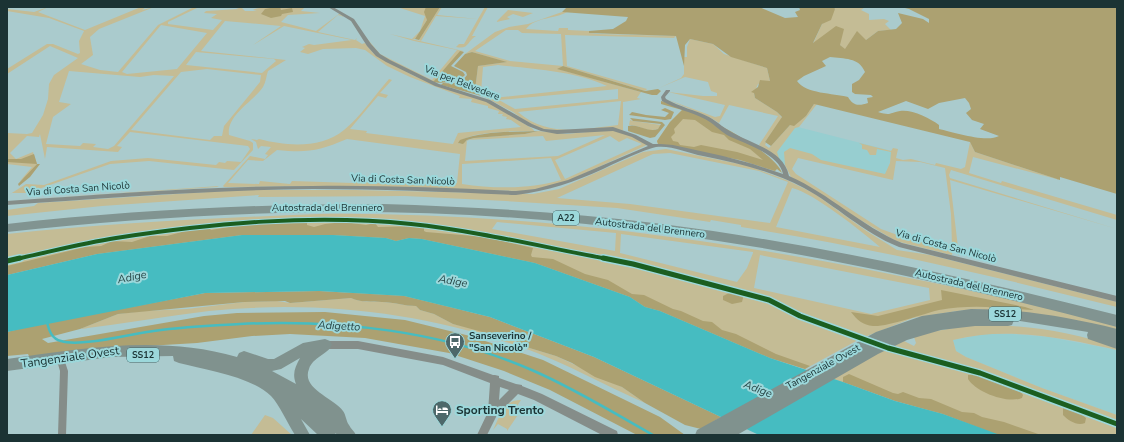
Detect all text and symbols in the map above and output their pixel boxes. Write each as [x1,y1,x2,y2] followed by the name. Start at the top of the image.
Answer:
[421,62,502,104] street label: Via per Belvedere
[350,171,456,189] street label: Via di Costa San Nicolò
[25,178,131,200] street label: Via di Costa San Nicolò
[272,201,383,215] street label: Autostrada del Brennero
[553,211,579,225] road number: A22
[594,214,706,242] street label: Autostrada del Brennero
[893,226,998,266] street label: Via di Costa San Nicolò
[913,266,1025,304] street label: Autostrada del Brennero
[115,267,148,287] water label: Adige
[436,271,469,291] water label: Adige
[989,307,1021,321] road number: SS12
[316,317,361,335] water label: Adigetto
[469,329,532,355] place label: Sanseverino / "San Nicolò"
[444,331,466,359] bus stop icon: Sanseverino / "San Nicolò"
[784,341,863,393] street label: Tangenziale Ovest
[20,342,121,372] street label: Tangenziale Ovest
[127,348,159,362] road number: SS12
[741,376,774,401] water label: Adige
[431,399,453,427] hotel icon: Sporting Trento
[456,402,544,418] place label: Sporting Trento

